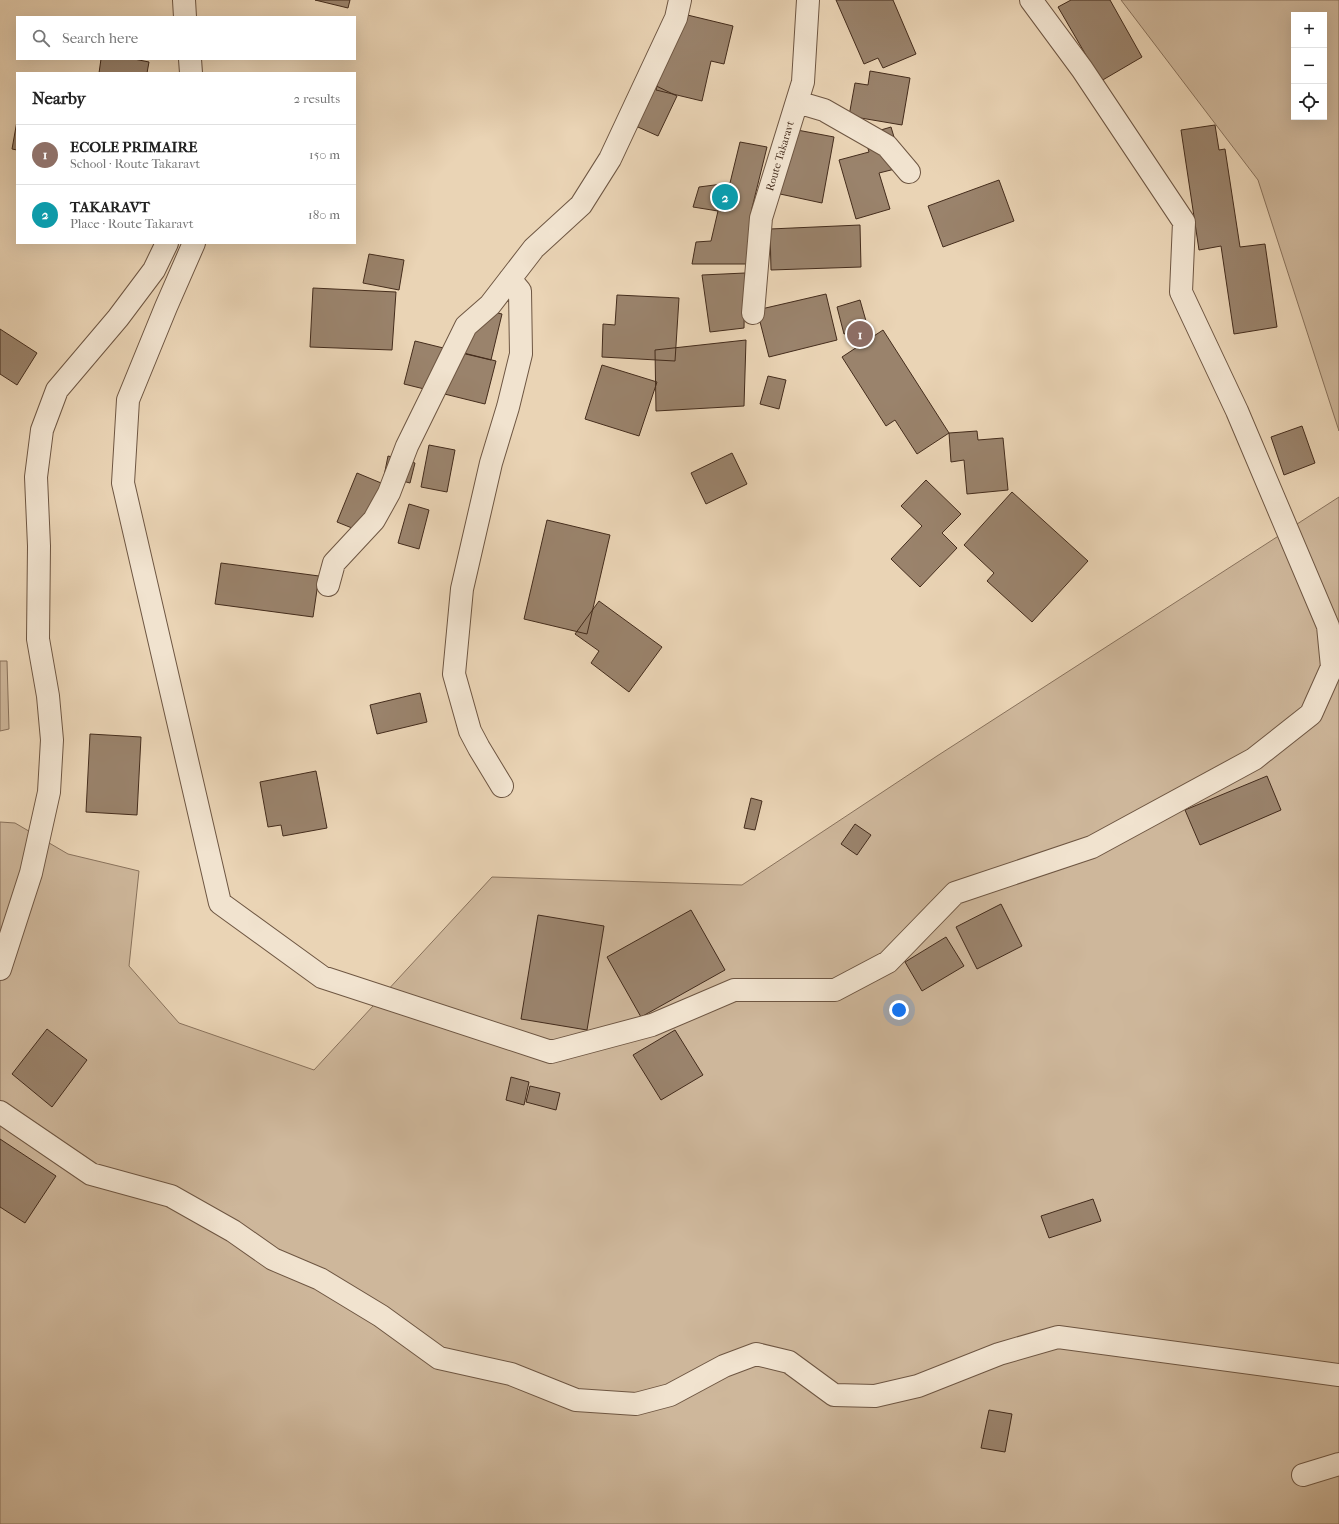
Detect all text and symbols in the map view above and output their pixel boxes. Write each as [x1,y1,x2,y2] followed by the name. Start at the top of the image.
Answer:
[1291,12,1327,120] map controls
[1291,12,1327,48] button: +
[16,16,356,60] search box
[30,27,52,49] icon: search
[62,29,138,47] text: Search here
[1291,48,1327,84] button: −
[1291,84,1327,120] button: locate
[32,88,86,108] text: Nearby
[294,91,340,106] text: 2 results
[763,119,797,193] street label: Route Takaravt
[70,138,197,156] text: ECOLE PRIMAIRE
[43,147,47,162] text: 1
[309,147,340,162] text: 150 m
[70,156,200,171] text: School · Route Takaravt
[712,182,738,212] pin: 2
[70,198,150,216] text: TAKARAVT
[42,207,48,222] text: 2
[308,207,340,222] text: 180 m
[70,216,194,231] text: Place · Route Takaravt
[847,319,873,349] pin: 1
[889,1000,909,1020] your location

